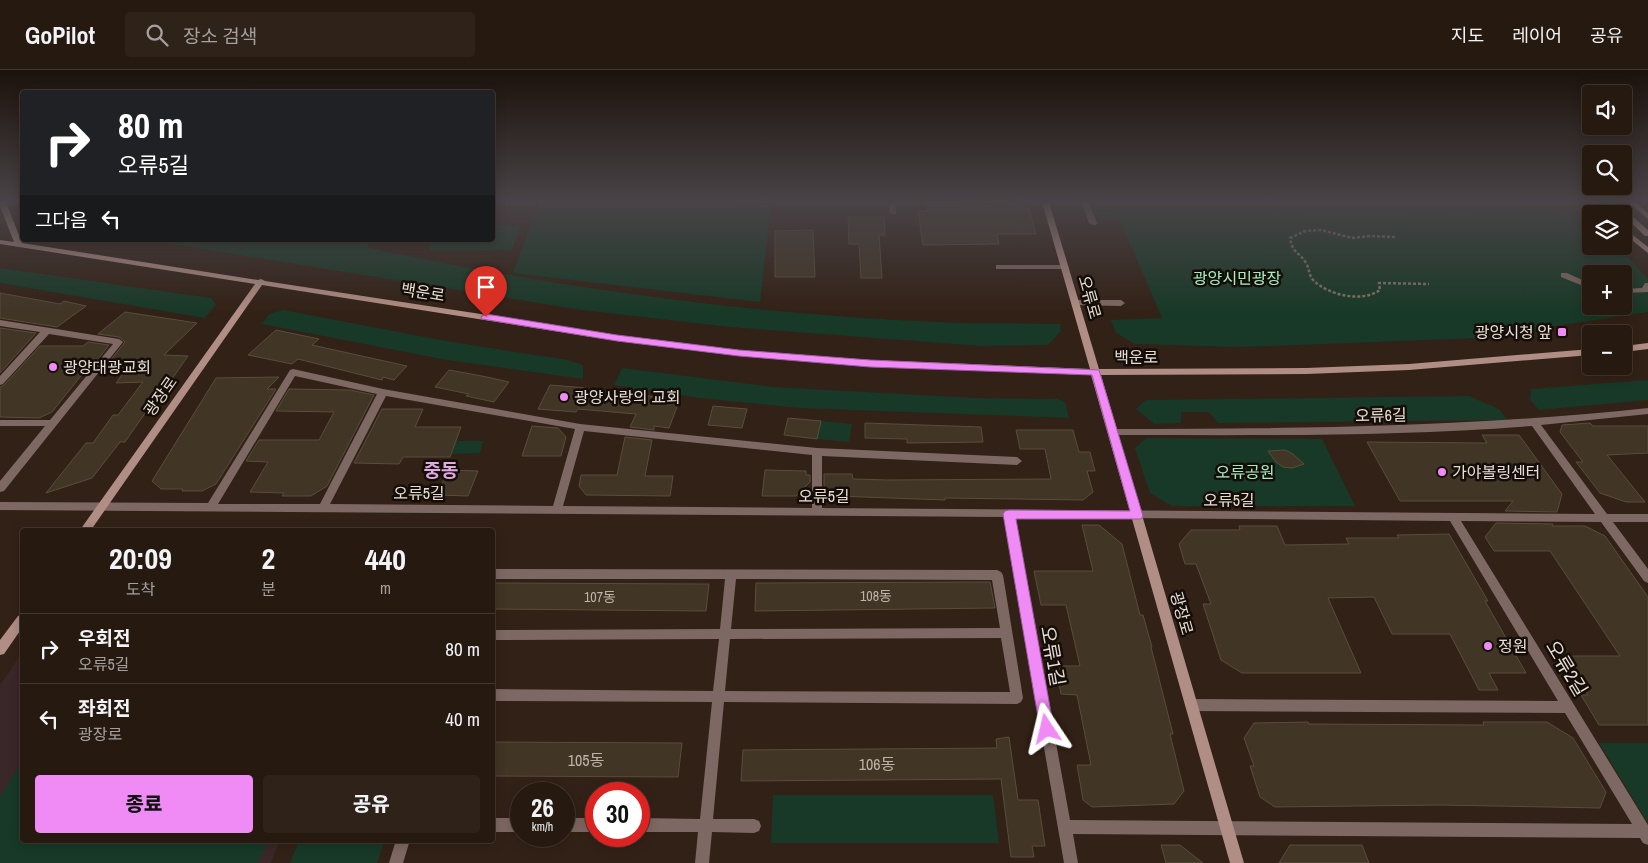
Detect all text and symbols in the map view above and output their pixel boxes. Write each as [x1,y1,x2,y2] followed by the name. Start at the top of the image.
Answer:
[125,12,475,57] search box
[25,19,95,51] text: GoPilot
[143,21,171,49] icon: search
[183,23,257,49] text: 장소 검색
[1451,23,1484,48] text: 지도
[1512,23,1562,48] text: 레이어
[1590,23,1623,48] text: 공유
[1582,85,1632,375] map controls
[1582,85,1632,135] button: sound
[118,102,183,149] text: 80 m
[35,110,100,175] icon: right
[1582,145,1632,195] button: search
[118,150,189,180] text: 오류5길
[97,205,125,233] icon: left
[1582,205,1632,255] button: layers
[35,207,87,233] text: 그다음
[1582,265,1632,315] button: +
[465,266,507,317] pin
[1193,267,1281,289] park label: 광양시민광장
[472,273,500,301] icon: arrive
[1073,273,1107,322] street label: 오류로
[399,278,447,306] street label: 백운로
[1475,321,1552,343] place label: 광양시청 앞
[1582,325,1632,375] button: −
[1556,326,1568,338] marker: 광양시청 앞
[1114,346,1158,368] street label: 백운로
[63,356,151,378] place label: 광양대광교회
[47,361,59,373] marker: 광양대광교회
[138,371,182,420] street label: 광장로
[574,386,681,408] place label: 광양사랑의 교회
[558,391,570,403] marker: 광양사랑의 교회
[1355,404,1407,426] street label: 오류6길
[424,457,458,483] district label: 중동
[1216,461,1274,483] park label: 오류공원
[1452,461,1540,483] place label: 가야볼링센터
[1436,466,1448,478] marker: 가야볼링센터
[393,482,445,504] street label: 오류5길
[798,485,850,507] street label: 오류5길
[1203,489,1255,511] street label: 오류5길
[109,538,172,578] text: 20:09
[262,538,275,578] text: 2
[365,539,406,579] text: 440
[380,577,391,599] text: m
[126,578,155,600] text: 도착
[261,578,276,600] text: 분
[860,587,892,605] house number: 108동
[584,588,616,606] house number: 107동
[1165,589,1199,638] street label: 광장로
[1035,624,1071,688] street label: 오류1길
[78,625,130,651] text: 우회전
[35,635,63,663] icon: right
[1498,635,1527,657] place label: 정원
[1540,635,1594,701] street label: 오류2길
[445,636,480,662] text: 80 m
[1482,640,1494,652] marker: 정원
[78,653,129,675] text: 오류5길
[78,695,130,721] text: 좌회전
[1020,702,1072,754] position arrow
[35,705,63,733] icon: left
[445,706,480,732] text: 40 m
[78,723,122,745] text: 광장로
[568,749,605,771] house number: 105동
[859,753,896,775] house number: 106동
[35,775,253,833] button: 종료
[263,775,480,833] button: 공유
[585,782,650,847] speed limit sign: 30
[531,791,554,825] text: 26
[532,819,553,835] text: km/h

